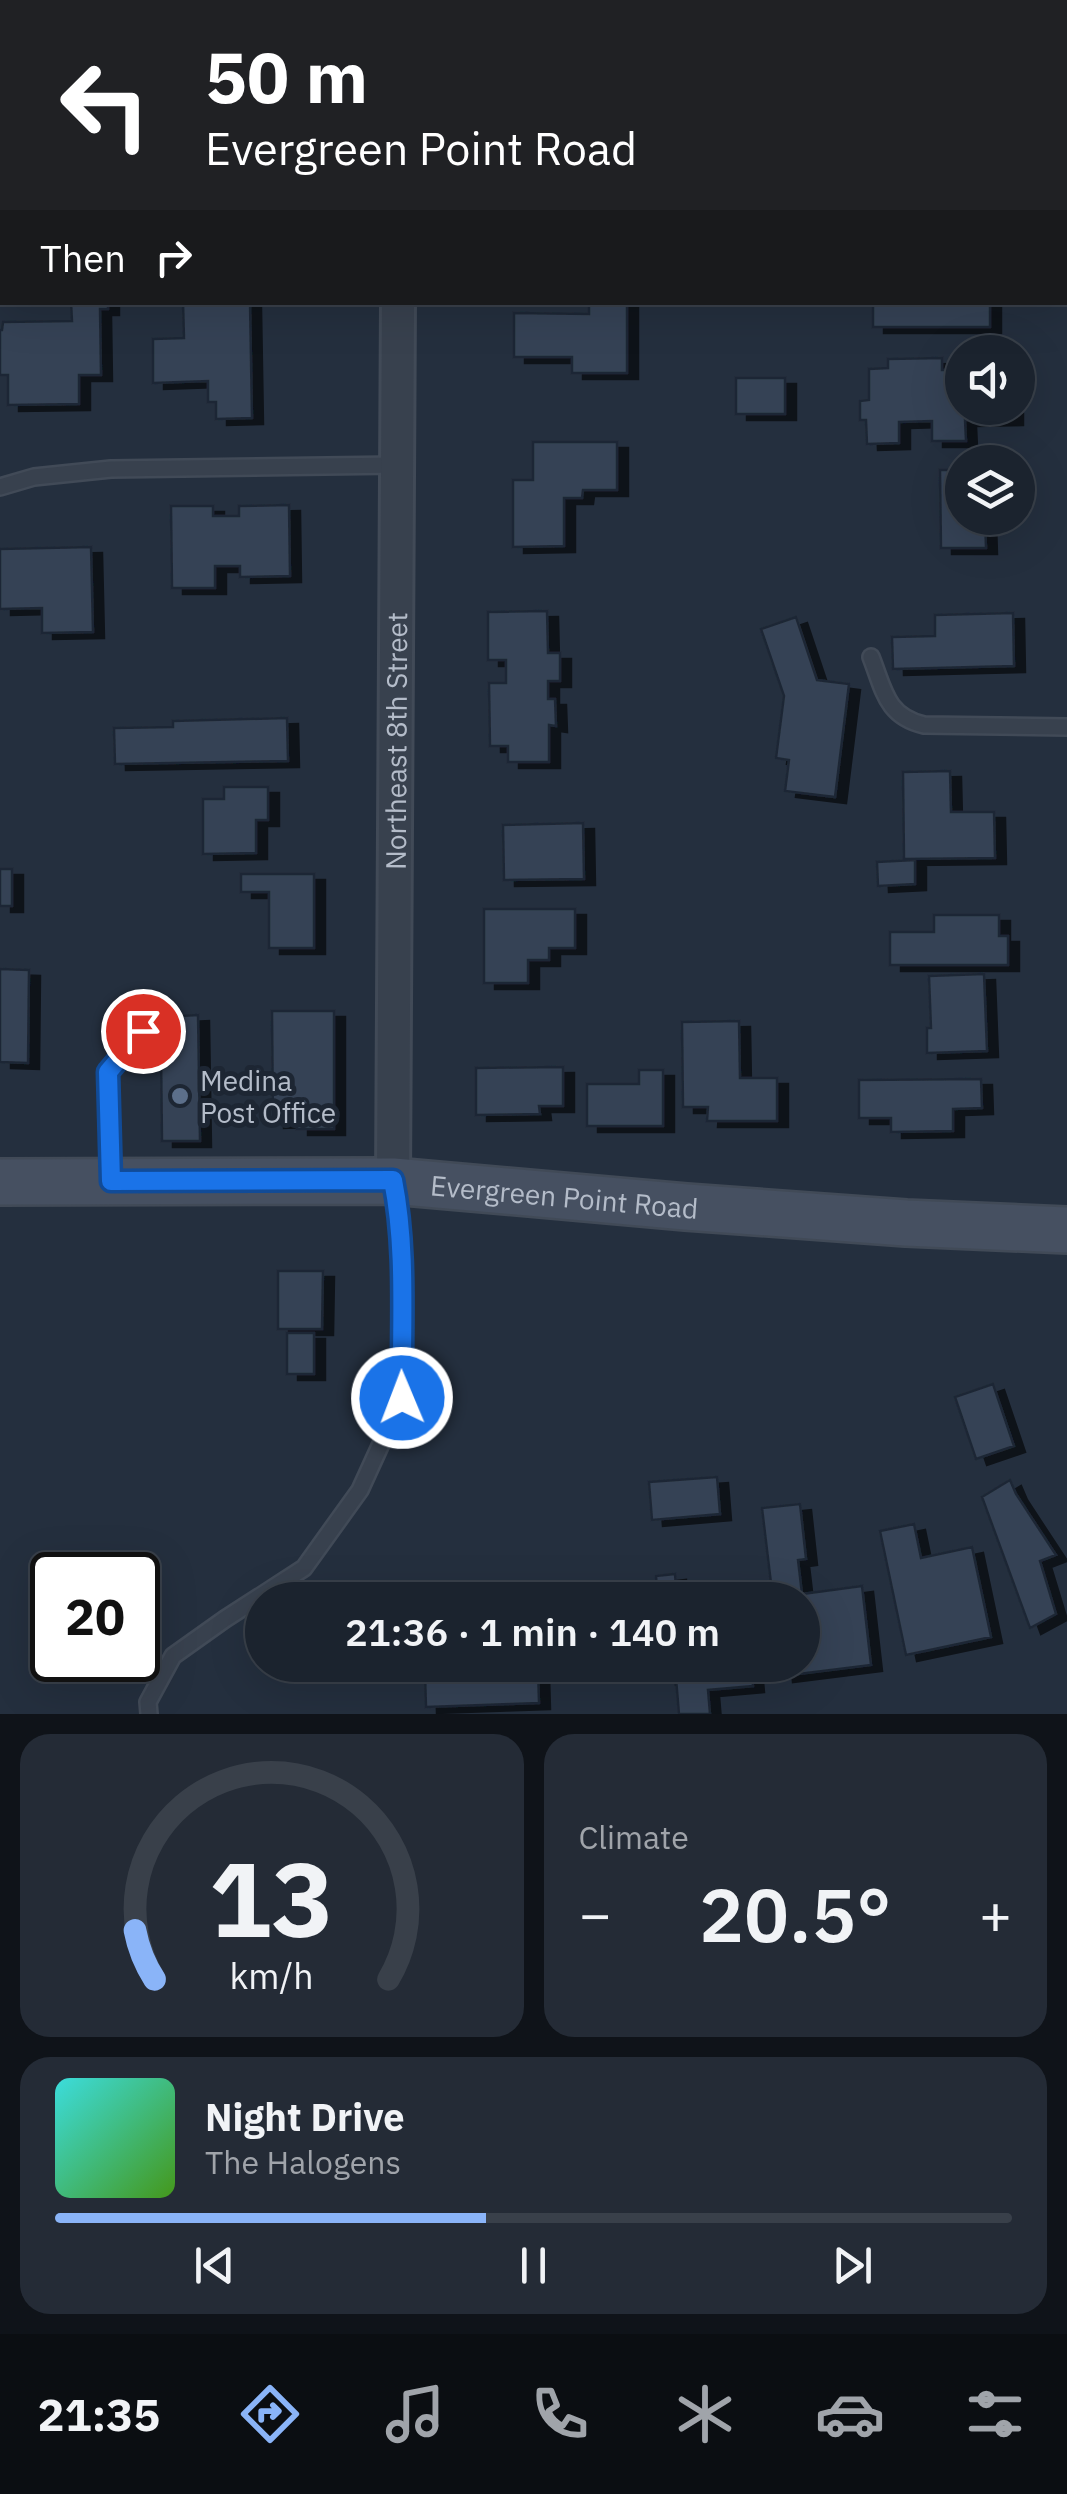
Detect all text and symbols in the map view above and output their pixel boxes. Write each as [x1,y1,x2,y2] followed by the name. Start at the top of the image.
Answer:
[205,31,368,122] text: 50 m
[40,40,170,170] icon: left
[205,119,637,177] text: Evergreen Point Road
[146,230,201,285] icon: right
[40,233,126,282] text: Then
[945,335,1035,535] map controls
[945,335,1035,425] button: sound
[945,445,1035,535] button: layers
[376,612,415,870] street label: Northeast 8th Street
[101,989,186,1074] pin
[116,1004,171,1059] icon: arrive
[200,1062,336,1131] place label: Medina Post Office
[169,1085,191,1107] marker: Medina Post Office
[429,1166,700,1226] street label: Evergreen Point Road
[350,1346,454,1450] position arrow
[30,1552,160,1682] speed limit sign: 20
[345,1607,720,1656] text: 21:36 · 1 min · 140 m
[579,1816,689,1858] text: Climate
[209,1830,334,1966] text: 13
[699,1865,892,1963] text: 20.5°
[579,1878,612,1949] text: −
[979,1878,1012,1949] text: +
[230,1952,314,1999] text: km/h
[205,2092,405,2141] text: Night Drive
[205,2141,401,2183] text: The Halogens
[187,2238,242,2293] icon: previous
[506,2238,561,2293] icon: pause
[825,2238,880,2293] icon: next
[235,2379,305,2449] icon: directions
[380,2379,450,2449] icon: music
[525,2379,595,2449] icon: phone
[670,2379,740,2449] icon: climate
[815,2379,885,2449] icon: car
[960,2379,1030,2449] icon: filters
[37,2385,160,2443] text: 21:35

